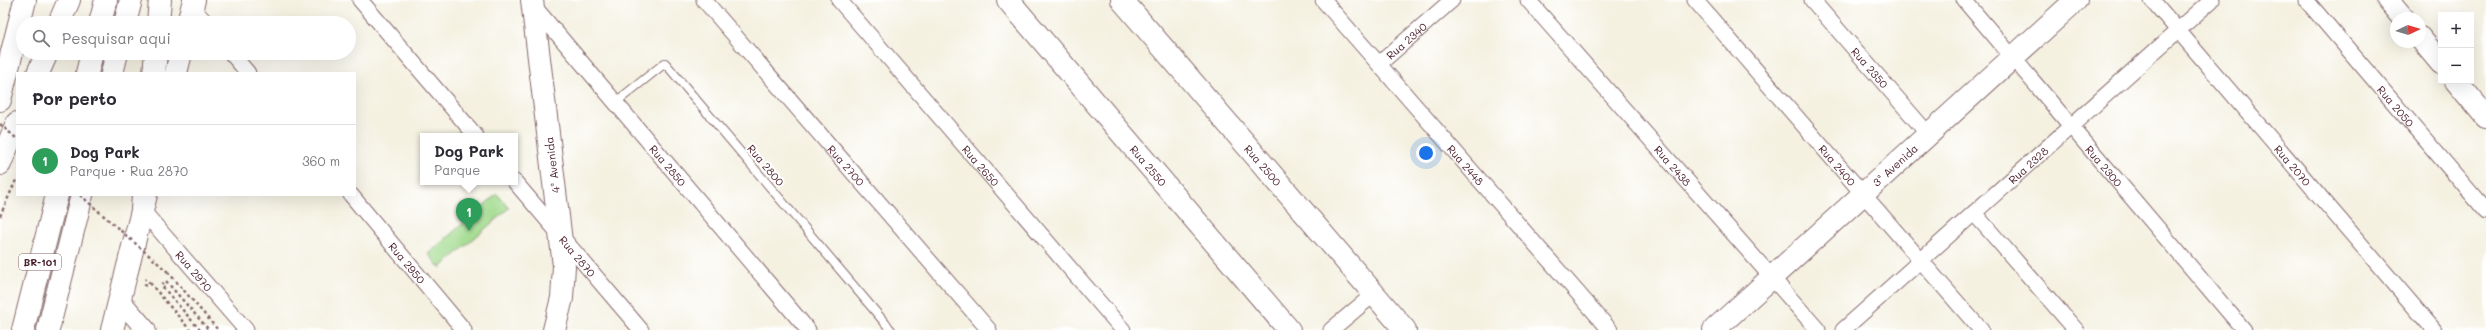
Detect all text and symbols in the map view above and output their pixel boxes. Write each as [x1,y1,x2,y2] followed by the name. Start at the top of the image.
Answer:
[2390,12,2426,48] north arrow
[2438,12,2474,84] map controls
[2438,12,2474,48] button: +
[16,16,356,60] search box
[1383,18,1430,62] street label: Rua 2340
[30,27,52,49] icon: search
[62,28,171,48] text: Pesquisar aqui
[1848,44,1892,91] street label: Rua 2350
[2438,48,2474,84] button: −
[2374,82,2418,130] street label: Rua 2050
[32,87,116,109] text: Por perto
[420,133,518,185] popup
[541,136,563,194] street label: 4ª Avenida
[1869,140,1921,189] street label: 3ª Avenida
[434,141,504,161] text: Dog Park
[647,141,690,189] street label: Rua 2850
[744,141,788,189] street label: Rua 2800
[825,141,868,189] street label: Rua 2700
[1241,141,1285,189] street label: Rua 2500
[1444,141,1488,188] street label: Rua 2448
[1816,141,1860,189] street label: Rua 2400
[2271,141,2315,189] street label: Rua 2070
[70,142,140,162] text: Dog Park
[959,142,1003,189] street label: Rua 2650
[1127,142,1170,189] street label: Rua 2550
[1651,142,1695,189] street label: Rua 2438
[2083,142,2126,189] street label: Rua 2300
[1416,143,1436,163] your location
[2005,143,2051,187] street label: Rua 2328
[42,152,48,169] text: 1
[302,152,340,169] text: 360 m
[434,161,480,178] text: Parque
[70,162,188,179] text: Parque · Rua 2870
[456,198,482,231] pin: 1
[556,232,600,280] street label: Rua 2870
[386,239,429,286] street label: Rua 2950
[173,247,216,294] street label: Rua 2970
[19,254,61,270] road number: BR-101

